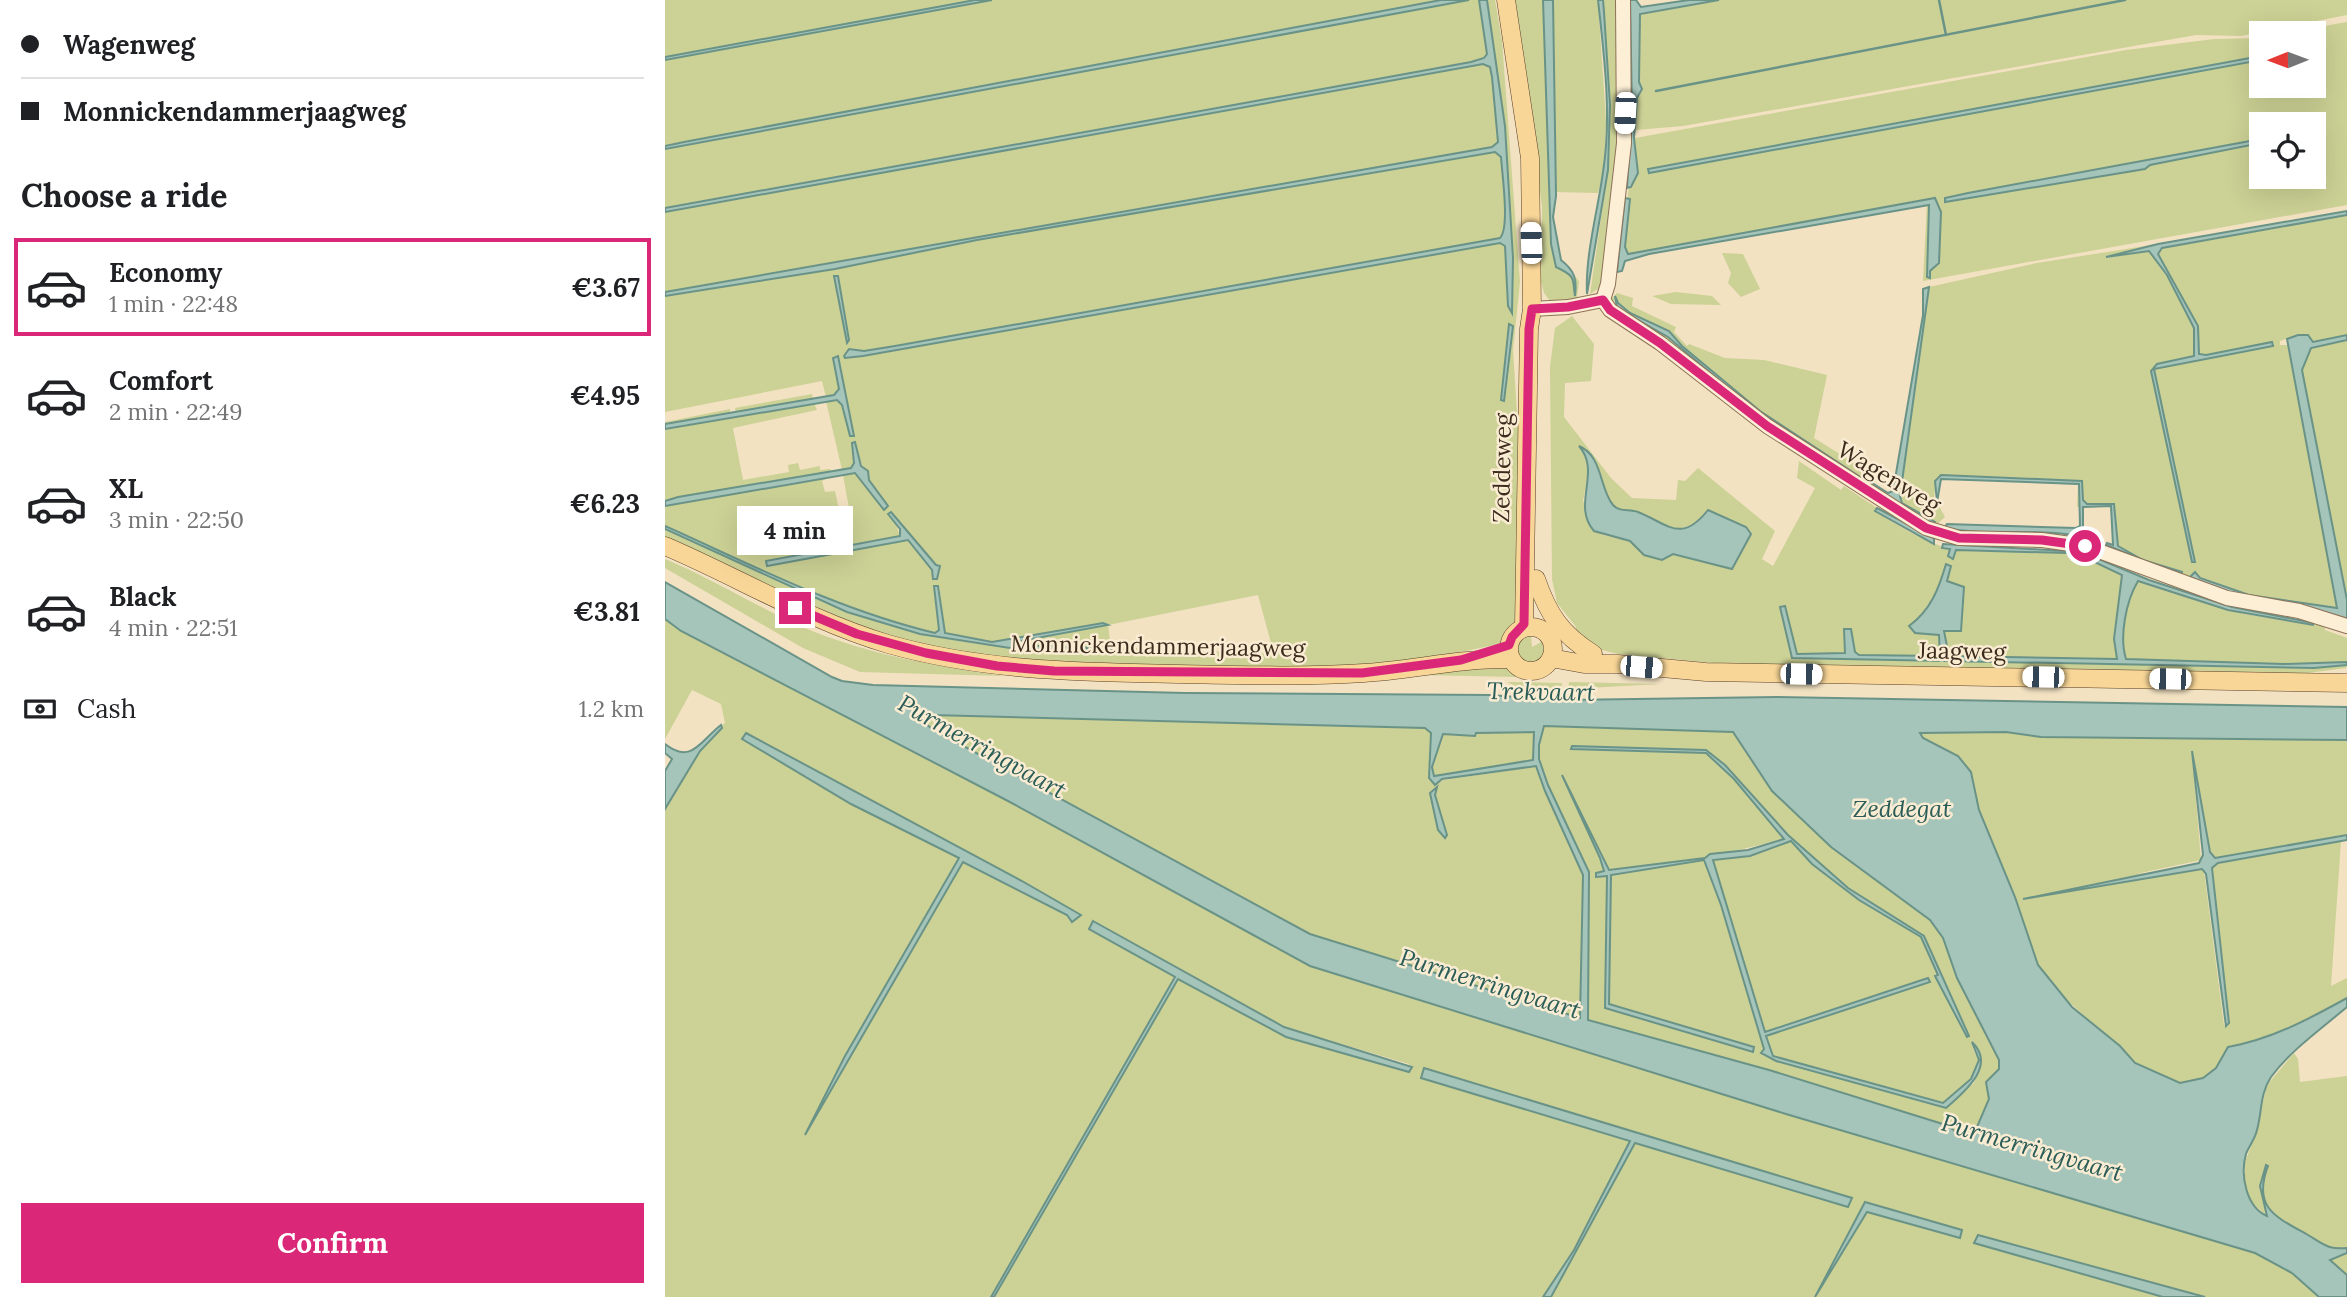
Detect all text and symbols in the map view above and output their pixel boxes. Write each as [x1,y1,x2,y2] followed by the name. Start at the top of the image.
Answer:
[2249,21,2326,98] north arrow
[2249,21,2326,189] map controls
[63,28,195,61] text: Wagenweg
[1614,91,1637,135] car
[63,95,406,128] text: Monnickendammerjaagweg
[2249,112,2326,189] button: locate
[21,175,228,216] text: Choose a ride
[1520,222,1543,264] car
[25,256,88,319] icon: car
[109,256,222,289] text: Economy
[571,271,640,304] text: €3.67
[109,289,238,318] text: 1 min · 22:48
[25,364,88,427] icon: car
[109,364,213,397] text: Comfort
[570,379,640,412] text: €4.95
[109,397,242,426] text: 2 min · 22:49
[1486,412,1517,523] street label: Zeddeweg
[1832,434,1947,519] street label: Wagenweg
[25,472,88,535] icon: car
[109,472,143,505] text: XL
[570,487,640,520] text: €6.23
[109,505,244,534] text: 3 min · 22:50
[737,506,853,556] callout: 4 min
[764,516,826,545] text: 4 min
[2069,530,2101,562] route start
[25,580,88,643] icon: car
[109,580,177,613] text: Black
[779,592,811,624] route end
[573,595,640,628] text: €3.81
[109,613,238,642] text: 4 min · 22:51
[1010,628,1307,663] street label: Monnickendammerjaagweg
[1917,635,2008,666] street label: Jaagweg
[1620,655,1663,679] car
[1780,663,1823,685] car
[2022,666,2065,688] car
[2149,668,2192,690] car
[1487,675,1596,708] water label: Trekvaart
[893,688,1072,806] water label: Purmerringvaart
[21,690,59,728] icon: cash
[77,692,136,725] text: Cash
[579,694,644,723] text: 1.2 km
[1853,793,1952,824] water label: Zeddegat
[1396,941,1585,1026] water label: Purmerringvaart
[1938,1107,2127,1188] water label: Purmerringvaart
[21,1203,644,1283] button: Confirm

